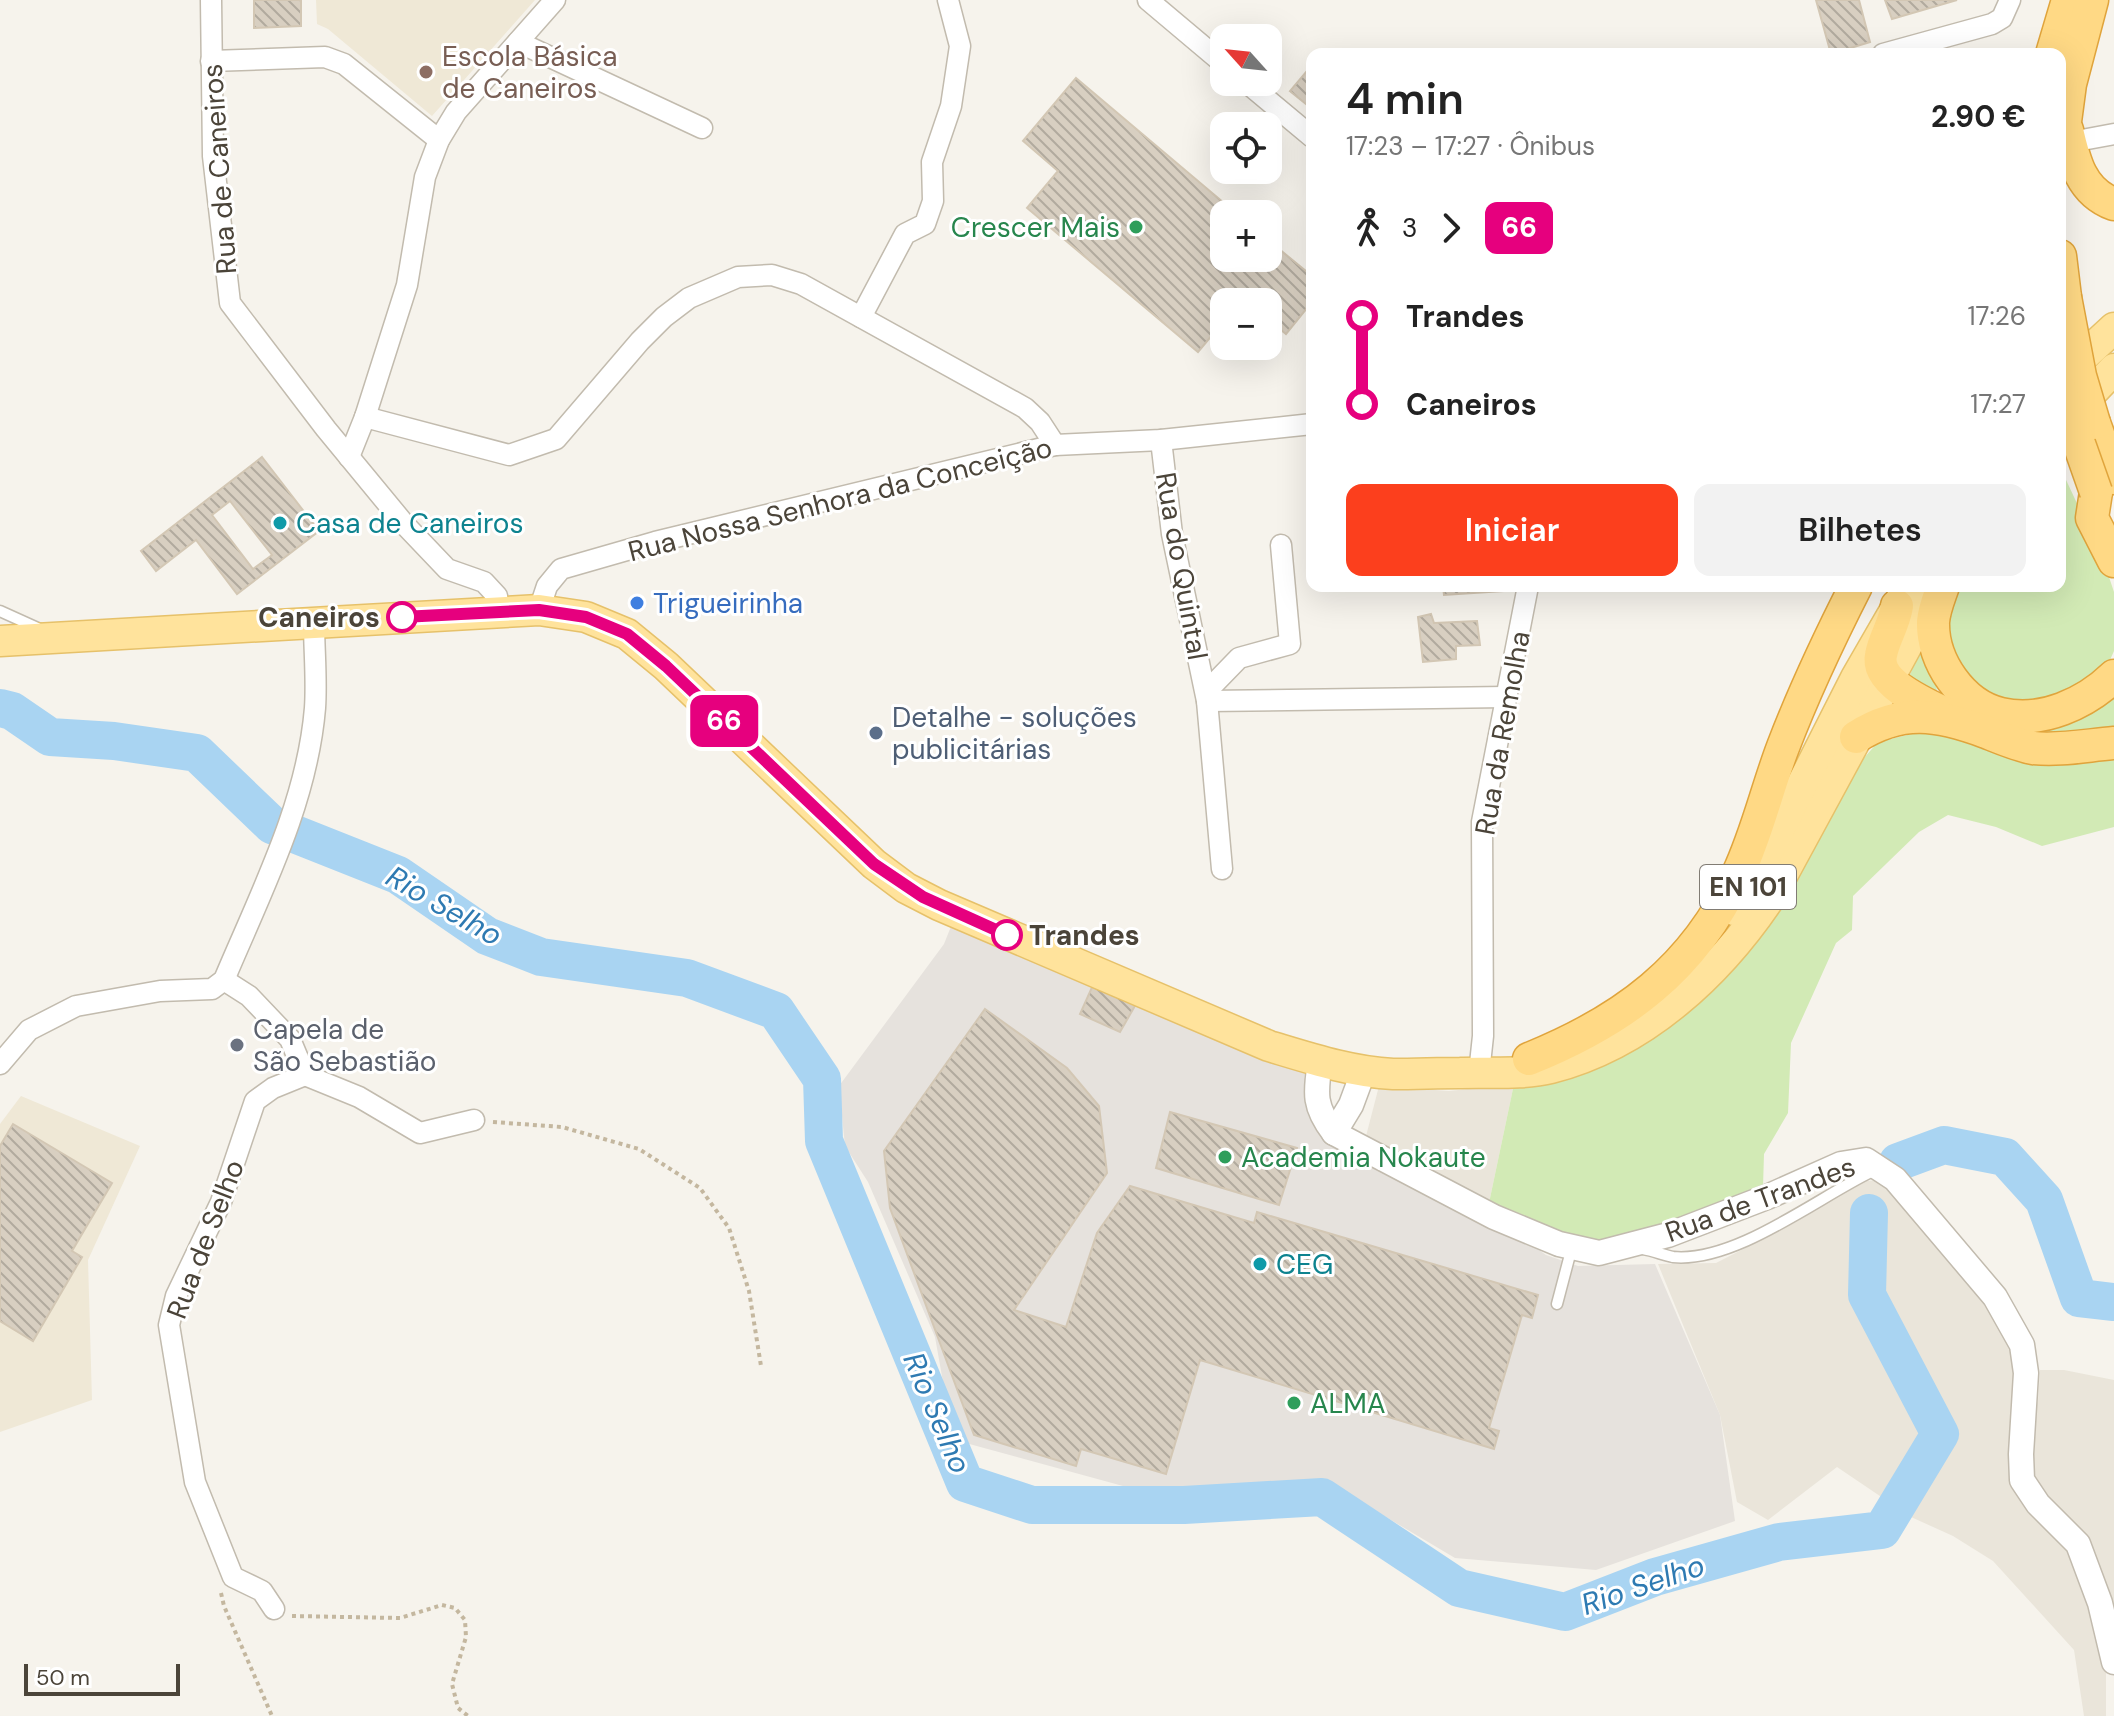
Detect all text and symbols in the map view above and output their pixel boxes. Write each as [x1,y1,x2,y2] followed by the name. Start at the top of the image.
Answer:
[1210,24,1282,96] north arrow
[1210,24,1282,360] map controls
[442,38,618,107] place label: Escola Básica de Caneiros
[194,63,245,275] street label: Rua de Caneiros
[417,63,435,81] marker: Escola Básica de Caneiros
[1346,70,1464,128] text: 4 min
[1931,97,2026,136] text: 2.90 €
[1210,112,1282,184] button: locate
[1346,129,1595,163] text: 17:23 – 17:27 · Ônibus
[1210,200,1282,272] button: +
[1346,206,1390,250] icon: walk
[1429,206,1473,250] icon: forward
[951,209,1120,246] place label: Crescer Mais
[1501,209,1537,246] text: 66
[1402,211,1417,245] text: 3
[1127,218,1145,236] marker: Crescer Mais
[1210,288,1282,360] button: −
[1406,297,1525,336] text: Trandes
[1967,299,2026,333] text: 17:26
[1406,385,1537,424] text: Caneiros
[1970,387,2026,421] text: 17:27
[624,429,1056,570] street label: Rua Nossa Senhora da Conceição
[1147,469,1216,663] street label: Rua do Quintal
[1346,484,1678,576] button: Iniciar
[1694,484,2026,576] button: Bilhetes
[296,505,523,542] place label: Casa de Caneiros
[271,514,289,532] marker: Casa de Caneiros
[653,585,803,622] place label: Trigueirinha
[628,594,646,612] marker: Trigueirinha
[258,599,380,636] place label: Caneiros
[387,602,417,632] marker: Caneiros
[1466,628,1539,838] street label: Rua da Remolha
[688,695,760,747] line badge: 66
[892,699,1137,768] place label: Detalhe - soluções publicitárias
[706,702,742,739] text: 66
[867,724,885,742] marker: Detalhe - soluções publicitárias
[379,857,509,954] water label: Rio Selho
[1700,865,1796,909] road number: EN 101
[1029,917,1140,954] place label: Trandes
[992,920,1022,950] marker: Trandes
[253,1011,436,1080] place label: Capela de São Sebastião
[228,1036,246,1054] marker: Capela de São Sebastião
[1241,1139,1486,1176] place label: Academia Nokaute
[1216,1148,1234,1166] marker: Academia Nokaute
[1660,1148,1860,1251] street label: Rua de Trandes
[158,1154,253,1324] street label: Rua de Selho
[1276,1246,1333,1283] place label: CEG
[1251,1255,1269,1273] marker: CEG
[895,1346,980,1479] water label: Rio Selho
[1310,1385,1386,1422] place label: ALMA
[1285,1394,1303,1412] marker: ALMA
[1576,1545,1710,1624] water label: Rio Selho
[24,1660,180,1696] scale bar
[36,1663,90,1692] text: 50 m

